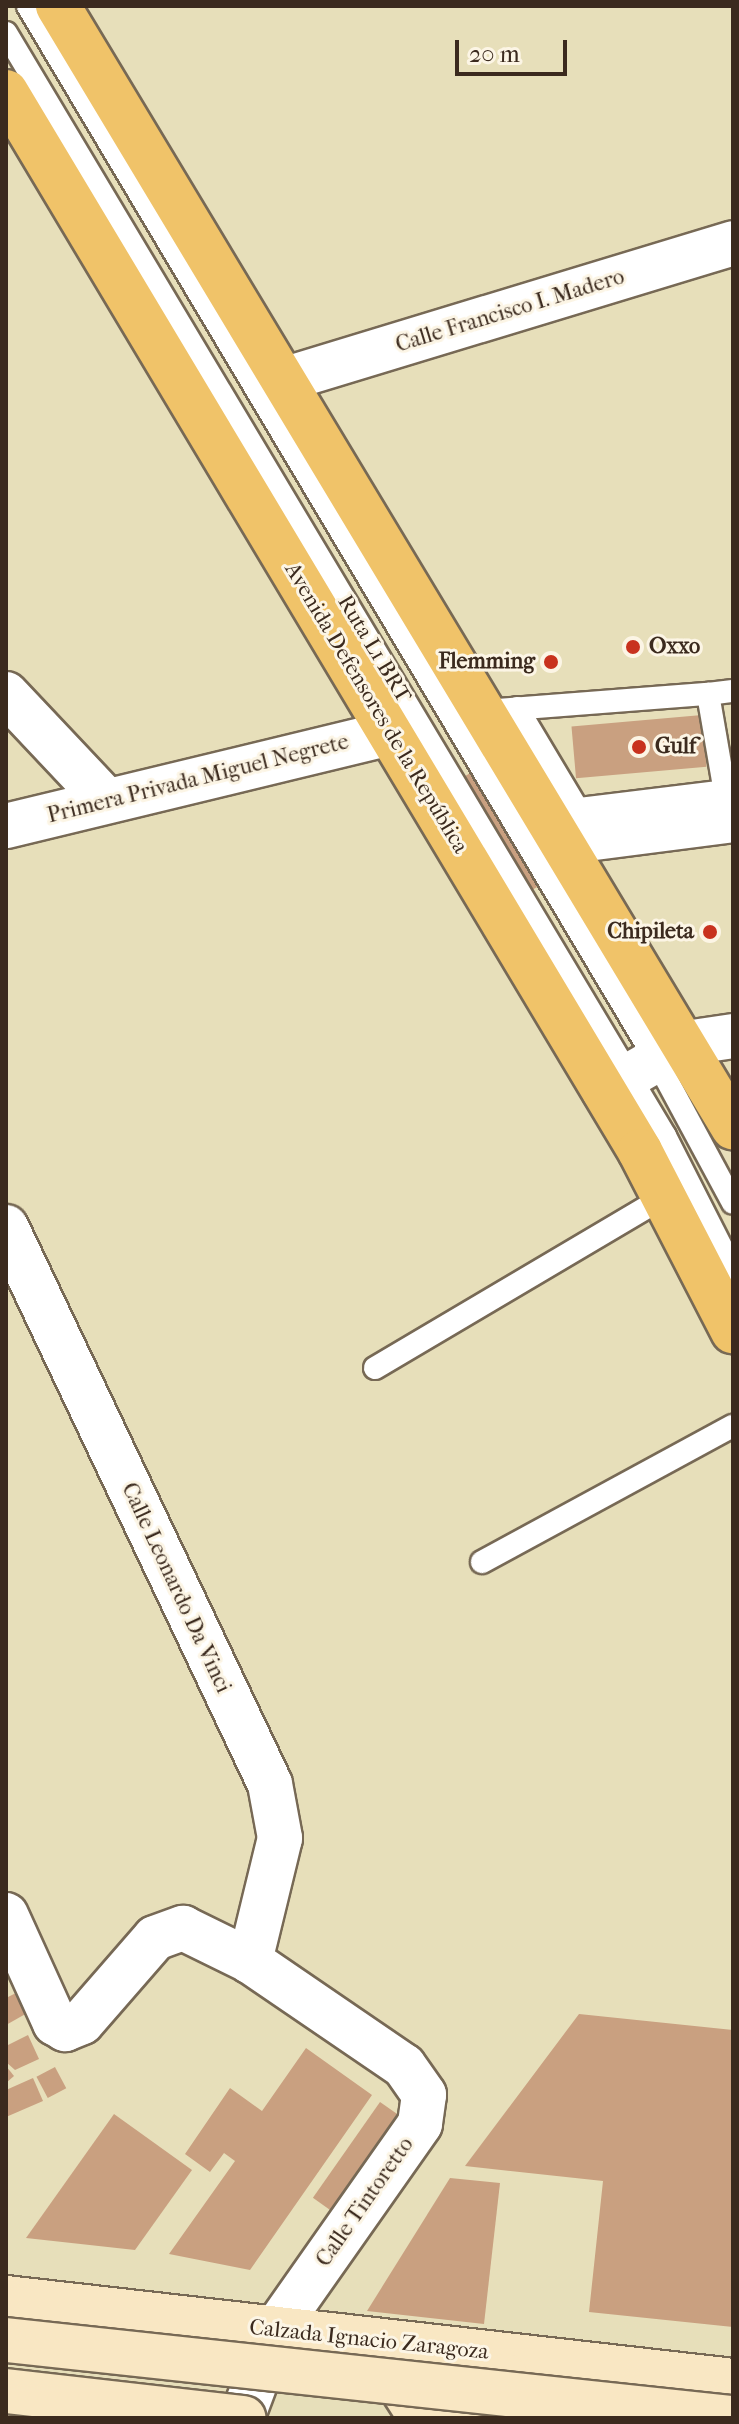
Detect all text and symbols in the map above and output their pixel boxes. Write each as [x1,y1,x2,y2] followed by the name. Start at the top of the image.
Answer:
[459,24,571,74] scale bar
[469,40,520,68] text: 20 m
[393,264,627,358] street label: Calle Francisco I. Madero
[279,558,473,858] street label: Avenida Defensores de la República
[332,590,416,708] street label: Ruta L1 BRT
[649,634,700,660] place label: Oxxo
[624,638,642,656] marker: Oxxo
[439,649,535,675] place label: Flemming
[542,653,560,671] marker: Flemming
[45,729,351,829] street label: Primera Privada Miguel Negrete
[655,734,696,760] place label: Gulf
[630,738,648,756] marker: Gulf
[607,919,694,945] place label: Chipileta
[701,923,719,941] marker: Chipileta
[116,1479,236,1697] street label: Calle Leonardo Da Vinci
[311,2132,419,2272] street label: Calle Tintoretto
[248,2314,490,2366] street label: Calzada Ignacio Zaragoza

